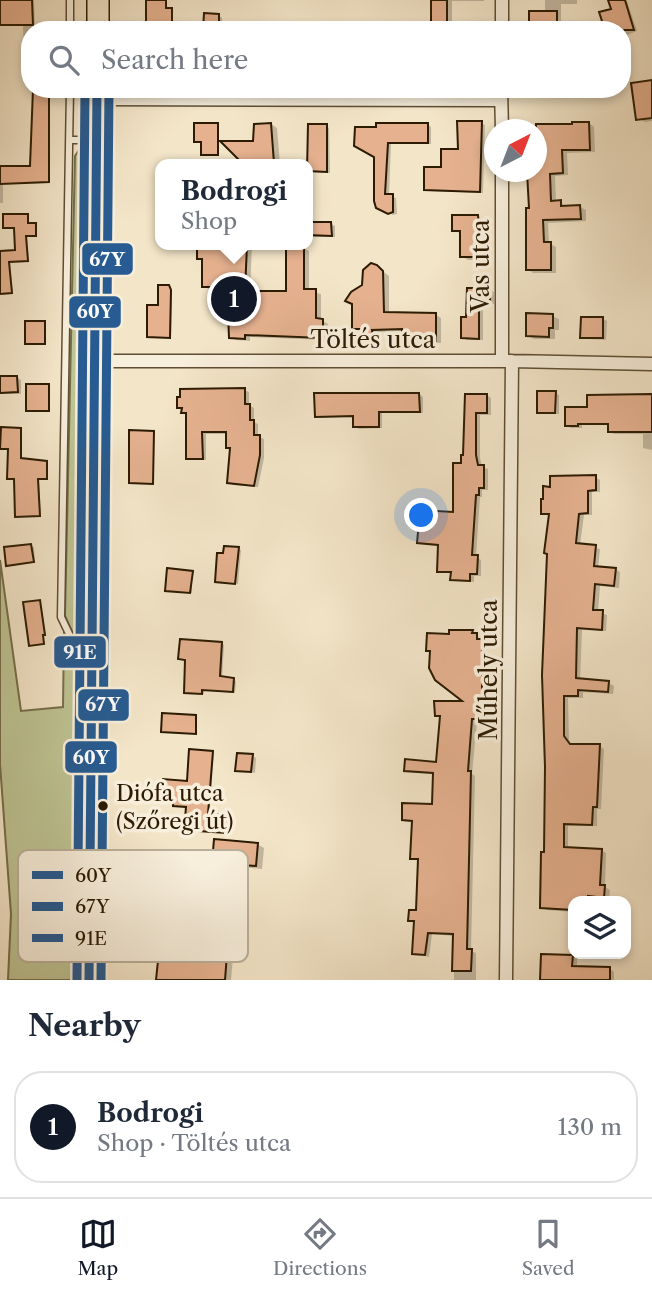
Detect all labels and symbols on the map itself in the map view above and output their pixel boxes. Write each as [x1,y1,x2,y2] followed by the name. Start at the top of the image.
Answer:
[484,119,547,182] north arrow
[466,219,495,314] street label: Vas utca
[81,242,134,276] line badge: 67Y
[89,248,126,271] text: 67Y
[211,273,257,325] pin: 1
[68,295,122,329] line badge: 60Y
[76,300,115,323] text: 60Y
[311,325,436,354] street label: Töltés utca
[404,498,438,532] your location
[474,599,503,741] street label: Műhely utca
[53,635,107,669] line badge: 91E
[63,641,97,664] text: 91E
[77,688,130,722] line badge: 67Y
[85,693,122,716] text: 67Y
[64,740,118,774] line badge: 60Y
[72,746,111,769] text: 60Y
[116,780,233,835] place label: Diófa utca (Szőregi út)
[96,799,110,813] marker: Diófa utca (Szőregi út)
[18,850,248,962] legend
[75,864,112,887] text: 60Y
[75,895,110,918] text: 67Y
[75,927,107,950] text: 91E

